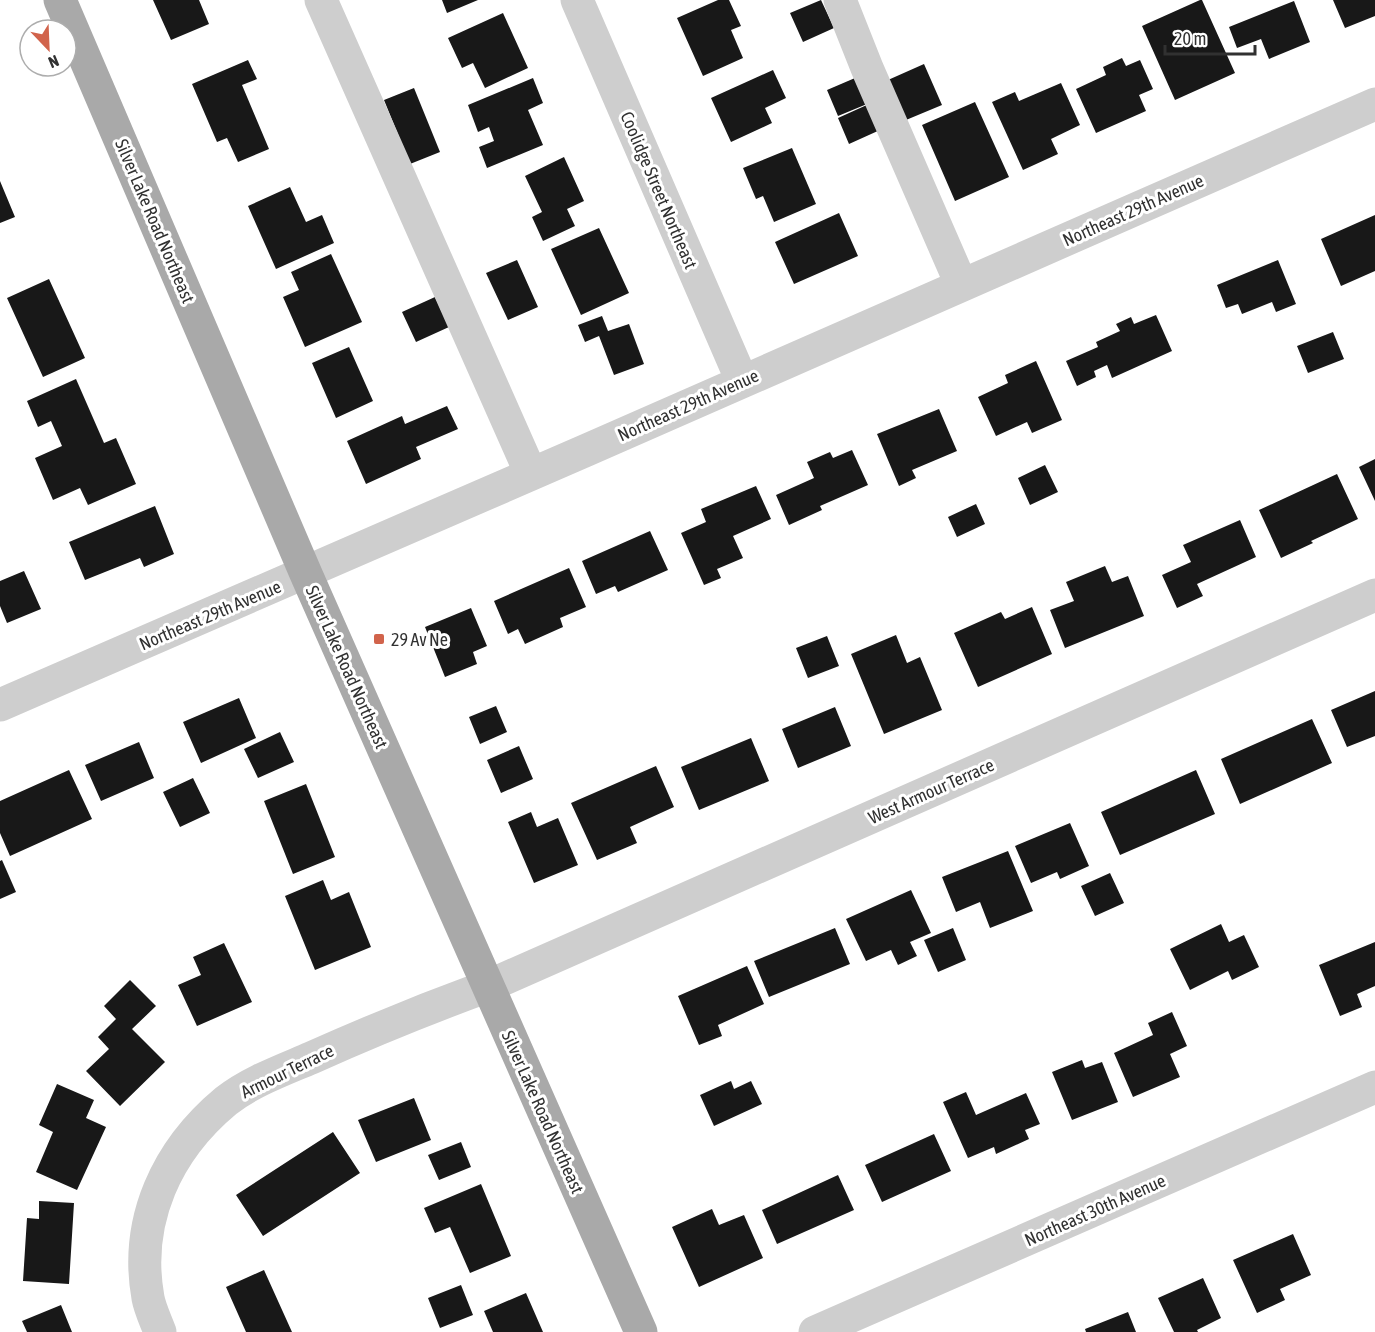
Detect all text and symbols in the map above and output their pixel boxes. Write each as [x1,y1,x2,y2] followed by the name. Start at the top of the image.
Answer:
[18,18,78,78] north arrow
[1165,18,1255,56] scale bar
[1174,28,1206,49] text: 20 m
[46,52,62,72] text: N
[616,108,702,272] street label: Coolidge Street Northeast
[111,136,199,306] street label: Silver Lake Road Northeast
[1059,170,1207,250] street label: Northeast 29th Avenue
[614,365,762,445] street label: Northeast 29th Avenue
[136,576,284,654] street label: Northeast 29th Avenue
[302,582,392,752] street label: Silver Lake Road Northeast
[391,629,448,650] place label: 29 Av Ne
[372,632,386,646] marker: 29 Av Ne
[865,754,997,828] street label: West Armour Terrace
[498,1027,588,1197] street label: Silver Lake Road Northeast
[237,1040,337,1102] street label: Armour Terrace
[1021,1170,1169,1250] street label: Northeast 30th Avenue

